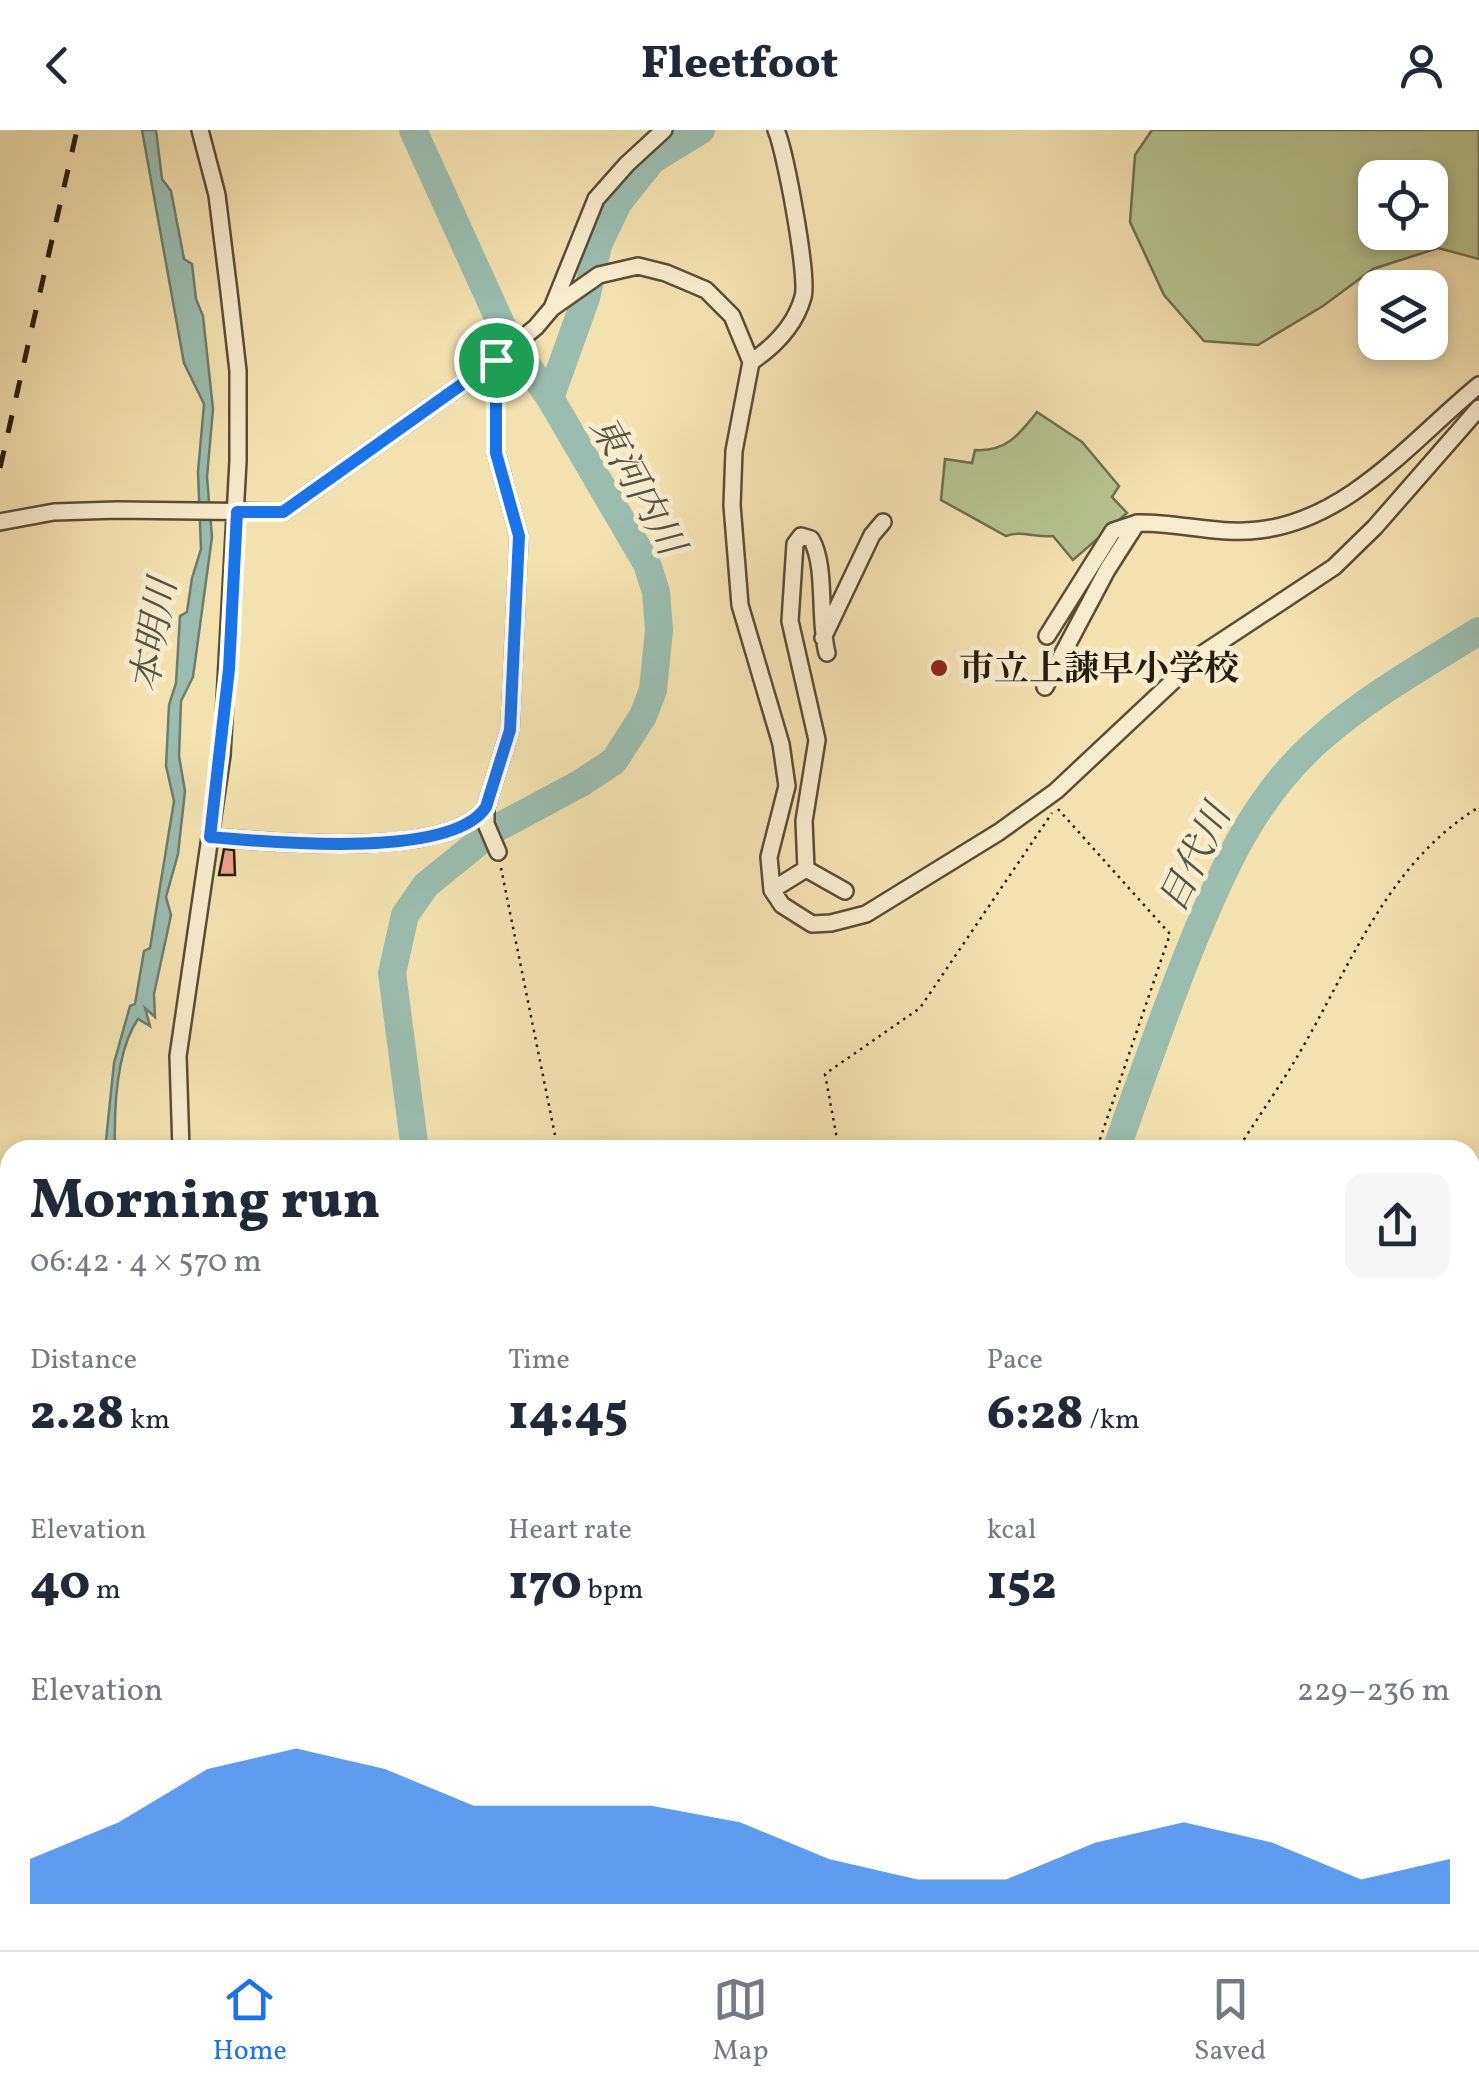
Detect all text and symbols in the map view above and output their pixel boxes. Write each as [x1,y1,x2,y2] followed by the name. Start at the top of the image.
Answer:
[641,34,838,97] text: Fleetfoot
[30,38,85,93] icon: back
[1394,38,1449,93] icon: person
[1358,160,1448,360] map controls
[1358,160,1448,250] button: locate
[1358,270,1448,360] button: layers
[454,318,539,403] pin
[469,333,524,388] icon: arrive
[575,407,697,570] water label: 東河内川
[120,571,193,696] water label: 本明川
[959,647,1239,695] place label: 市立上諫早小学校
[928,657,950,679] marker: 市立上諫早小学校
[1148,793,1248,922] water label: 目代川
[30,1165,380,1241] text: Morning run
[1345,1173,1450,1278] button: share
[30,1241,262,1285] text: 06:42 · 4 × 570 m
[30,1341,137,1380] text: Distance
[508,1341,570,1380] text: Time
[987,1341,1043,1380] text: Pace
[30,1380,124,1450] text: 2.28
[508,1380,628,1450] text: 14:45
[987,1380,1084,1450] text: 6:28
[124,1401,170,1440] text: km
[1084,1401,1140,1440] text: /km
[30,1511,146,1550] text: Elevation
[508,1511,632,1550] text: Heart rate
[987,1511,1036,1550] text: kcal
[30,1550,90,1620] text: 40
[508,1550,582,1620] text: 170
[987,1550,1057,1620] text: 152
[90,1571,121,1610] text: m
[582,1571,644,1610] text: bpm
[30,1670,163,1714] text: Elevation
[1297,1670,1450,1714] text: 229–236 m
[213,1972,287,2071] tab: Home
[712,1972,768,2071] tab: Map
[1194,1972,1266,2071] tab: Saved

